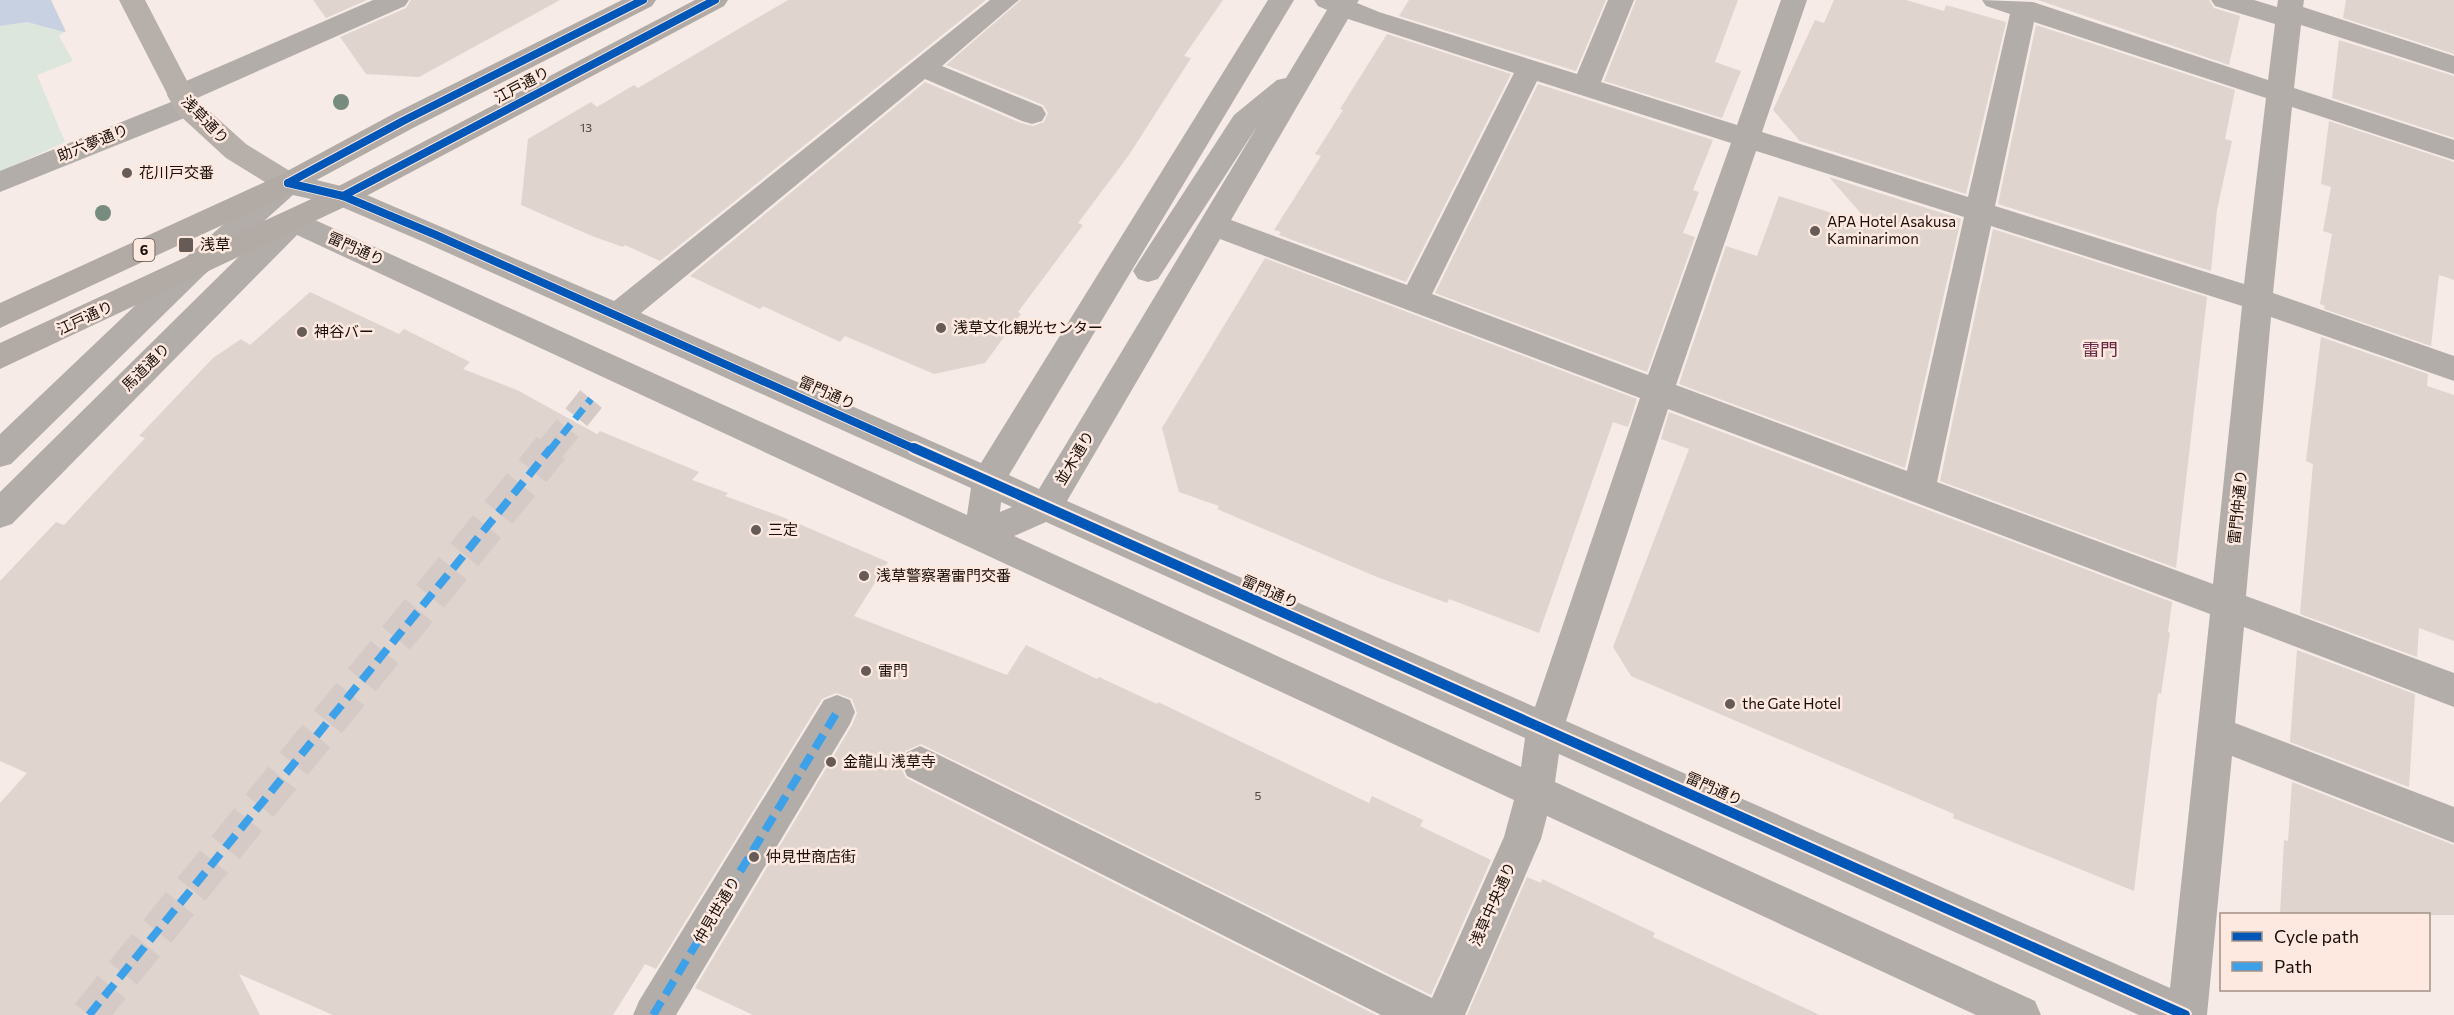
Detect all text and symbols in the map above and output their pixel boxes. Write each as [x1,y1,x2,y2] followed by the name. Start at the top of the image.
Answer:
[491,62,552,106] street label: 江戸通り
[178,91,233,147] street label: 浅草通り
[54,120,131,164] street label: 助六夢通り
[580,120,592,134] house number: 13
[139,163,214,181] place label: 花川戸交番
[120,166,134,180] marker: 花川戸交番
[1827,212,1956,247] place label: APA Hotel Asakusa Kaminarimon
[1808,224,1822,238] marker: APA Hotel Asakusa Kaminarimon
[325,228,387,269] street label: 雷門通り
[200,235,230,253] place label: 浅草
[177,236,195,254] marker: 浅草
[134,239,154,261] road number: 6
[54,296,116,338] street label: 江戸通り
[953,318,1103,336] place label: 浅草文化観光センター
[934,321,948,335] marker: 浅草文化観光センター
[314,322,374,340] place label: 神谷バー
[295,325,309,339] marker: 神谷バー
[2082,338,2118,360] district label: 雷門
[118,339,173,394] street label: 馬道通り
[796,372,858,413] street label: 雷門通り
[1051,427,1097,488] street label: 並木通り
[2224,469,2250,545] street label: 雷門仲通り
[768,520,798,538] place label: 三定
[749,523,763,537] marker: 三定
[876,566,1011,584] place label: 浅草警察署雷門交番
[857,569,871,583] marker: 浅草警察署雷門交番
[1239,571,1301,612] street label: 雷門通り
[878,661,908,679] place label: 雷門
[859,664,873,678] marker: 雷門
[1742,694,1841,712] place label: the Gate Hotel
[1723,697,1737,711] marker: the Gate Hotel
[843,752,936,770] place label: 金龍山 浅草寺
[824,755,838,769] marker: 金龍山 浅草寺
[1683,768,1745,809] street label: 雷門通り
[1255,788,1262,802] house number: 5
[766,847,856,865] place label: 仲見世商店街
[747,850,761,864] marker: 仲見世商店街
[1466,859,1519,948] street label: 浅草中央通り
[689,873,743,946] street label: 仲見世通り
[2220,913,2430,991] legend
[2274,925,2359,947] text: Cycle path
[2274,955,2312,977] text: Path

